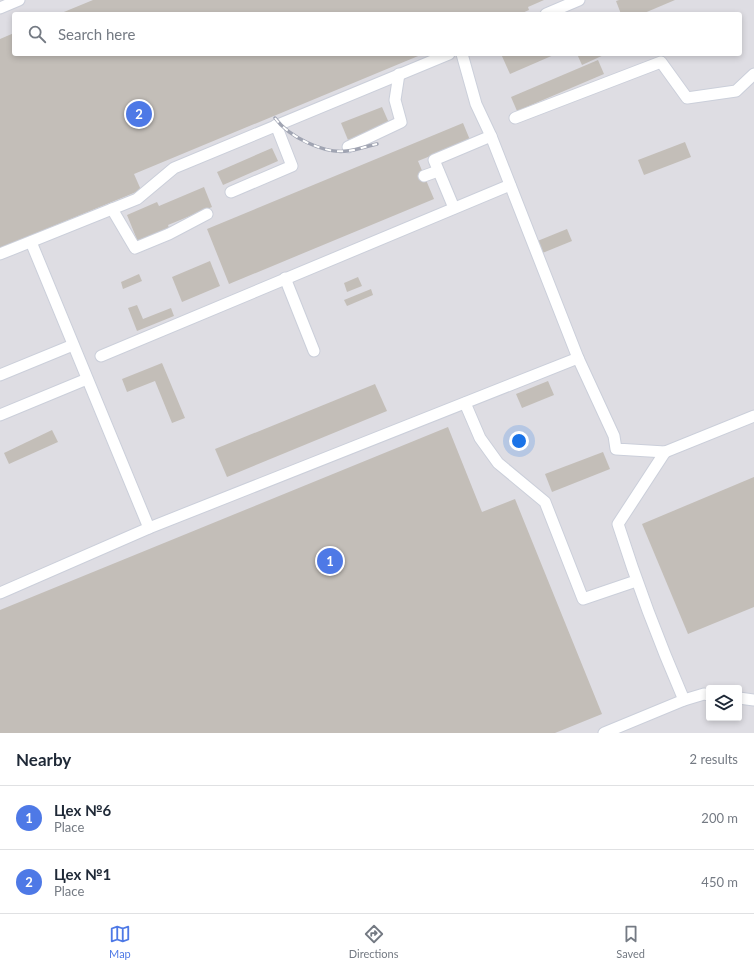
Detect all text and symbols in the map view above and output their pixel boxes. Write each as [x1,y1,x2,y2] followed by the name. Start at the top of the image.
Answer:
[12,12,742,56] search box
[26,23,48,45] icon: search
[58,25,135,43] text: Search here
[126,99,152,129] pin: 2
[509,431,529,451] your location
[317,546,343,576] pin: 1
[706,685,742,721] map controls
[706,685,742,721] button: layers
[16,749,71,770] text: Nearby
[690,751,738,767] text: 2 results
[54,801,111,819] text: Цех №6
[25,810,33,826] text: 1
[701,810,738,826] text: 200 m
[54,819,84,835] text: Place
[54,865,111,883] text: Цех №1
[25,874,33,890] text: 2
[701,874,738,890] text: 450 m
[54,883,84,899] text: Place
[109,923,131,960] tab: Map
[349,923,398,960] tab: Directions
[616,923,645,960] tab: Saved

